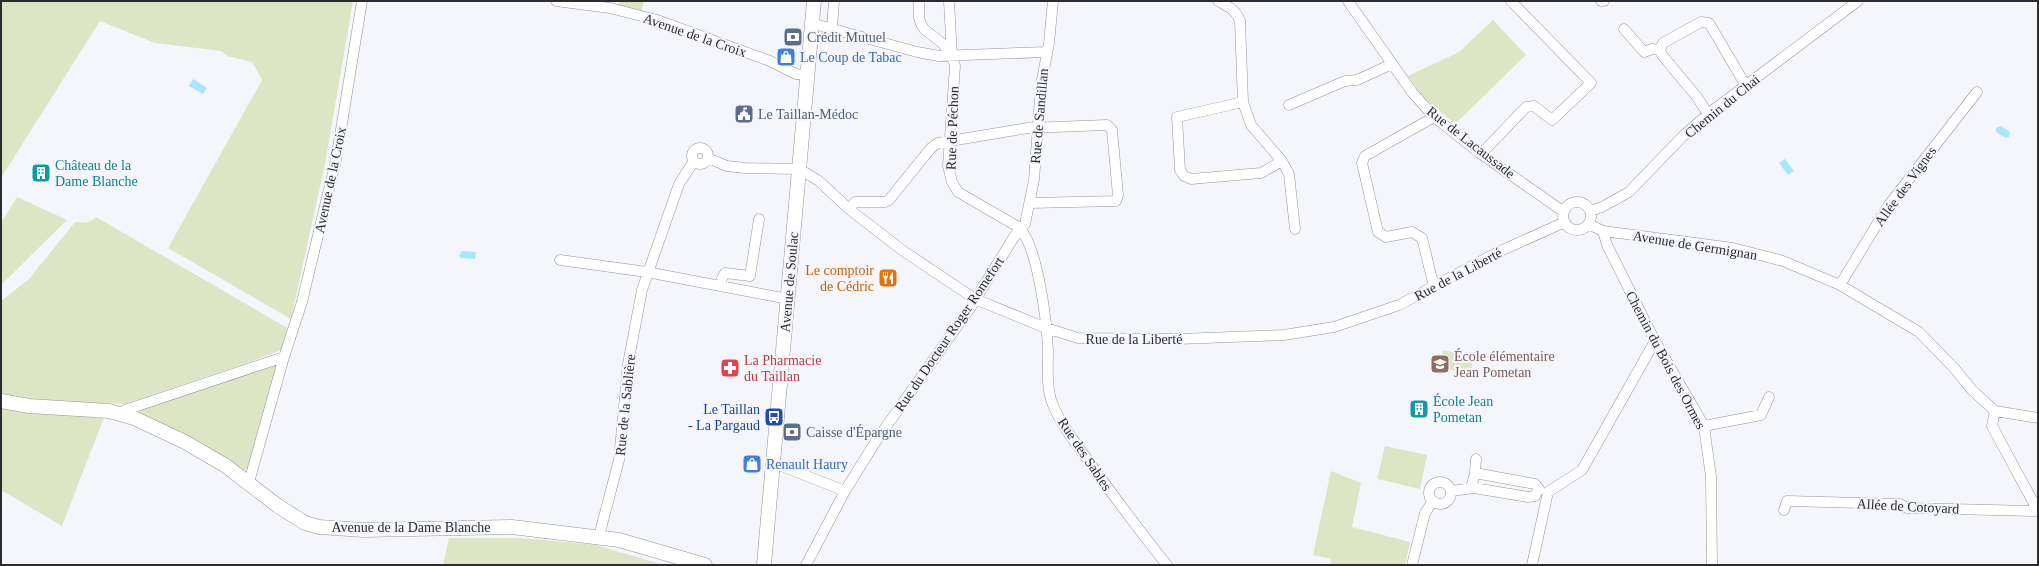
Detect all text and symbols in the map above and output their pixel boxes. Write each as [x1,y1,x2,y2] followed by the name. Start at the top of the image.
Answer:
[641,11,748,60] street label: Avenue de la Croix
[782,26,804,48] bank icon: Crédit Mutuel
[807,30,886,45] place label: Crédit Mutuel
[775,46,797,68] shop icon: Le Coup de Tabac
[800,50,902,65] place label: Le Coup de Tabac
[1028,68,1051,164] street label: Rue de Sandillan
[1682,72,1763,141] street label: Chemin du Chai
[944,86,961,170] street label: Rue de Péchon
[733,103,755,125] public building icon: Le Taillan-Médoc
[1424,103,1518,181] street label: Rue de Lacaussade
[758,107,858,122] place label: Le Taillan-Médoc
[312,126,349,235] street label: Avenue de la Croix
[1872,144,1939,229] street label: Allée des Vignes
[55,158,138,189] place label: Château de la Dame Blanche
[30,162,52,184] building icon: Château de la Dame Blanche
[1632,228,1758,263] street label: Avenue de Germignan
[778,231,801,333] street label: Avenue de Soulac
[1412,245,1504,304] street label: Rue de la Liberté
[892,254,1007,415] street label: Rue du Docteur Roger Romefort
[805,263,874,294] place label: Le comptoir de Cédric
[877,267,899,289] restaurant icon: Le comptoir de Cédric
[1623,289,1708,432] street label: Chemin du Bois des Ormes
[1086,332,1182,347] street label: Rue de la Liberté
[1454,348,1555,380] place label: École élémentaire Jean Pometan
[613,353,638,457] street label: Rue de la Sablière
[744,353,821,384] place label: La Pharmacie du Taillan
[1429,353,1451,375] school or university icon: École élémentaire Jean Pometan
[719,357,741,379] pharmacy icon: La Pharmacie du Taillan
[1433,393,1493,425] place label: École Jean Pometan
[1408,398,1430,420] building icon: École Jean Pometan
[688,402,760,433] place label: Le Taillan - La Pargaud
[763,406,785,428] bus stop icon: Le Taillan - La Pargaud
[1055,415,1115,494] street label: Rue des Sables
[781,421,803,443] bank icon: Caisse d'Épargne
[806,424,902,440] place label: Caisse d'Épargne
[741,453,763,475] shop icon: Renault Haury
[766,457,848,472] place label: Renault Haury
[1856,496,1960,517] street label: Allée de Cotoyard
[331,520,491,535] street label: Avenue de la Dame Blanche

